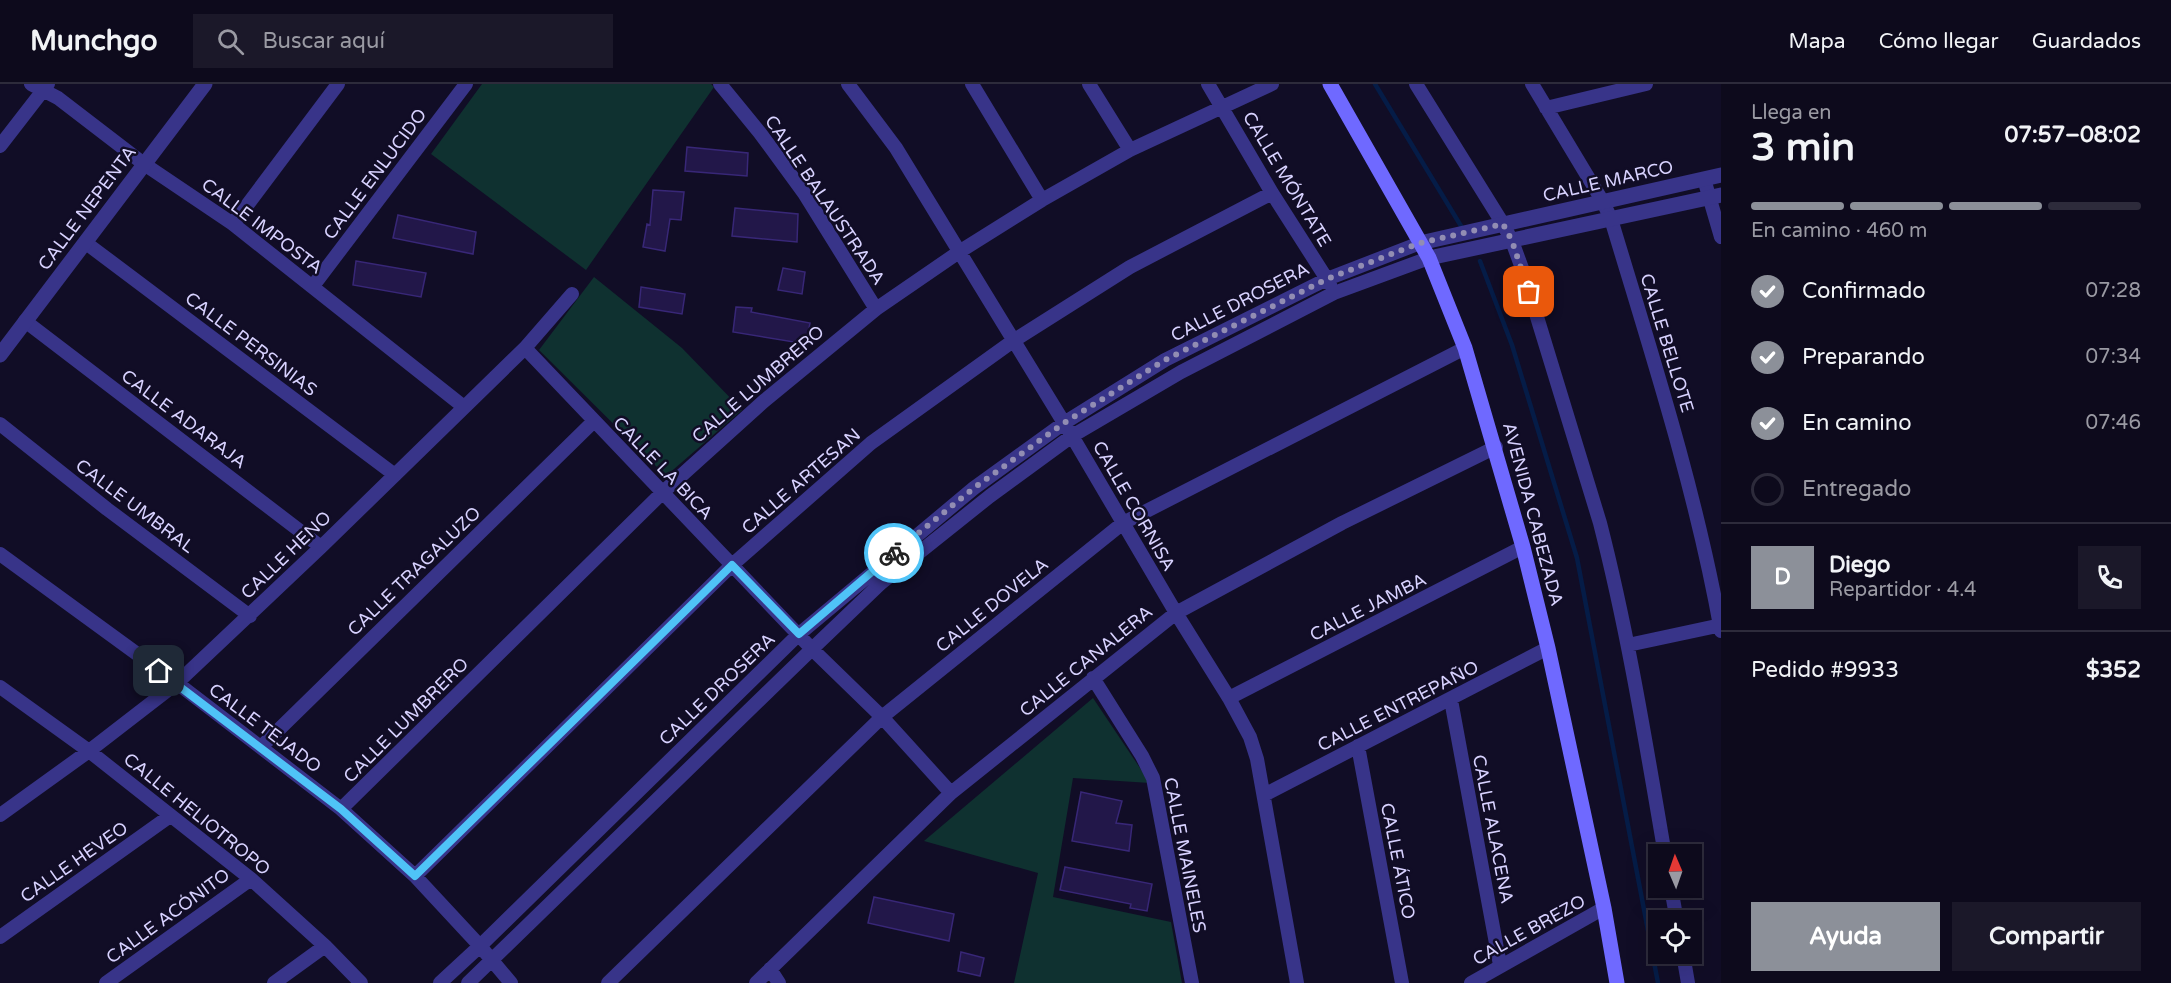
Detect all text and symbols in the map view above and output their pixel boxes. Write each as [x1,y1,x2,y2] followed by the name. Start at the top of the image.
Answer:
[193,14,613,68] search box
[30,24,157,58] text: Munchgo
[214,25,247,58] icon: search
[262,28,385,54] text: Buscar aquí
[1788,29,1846,54] text: Mapa
[1879,29,1999,54] text: Cómo llegar
[2032,29,2141,54] text: Guardados
[1751,101,1831,125] text: Llega en
[319,104,431,244] street label: CALLE ENLUCIDO
[1238,107,1336,251] street label: CALLE MÓNTATE
[760,111,890,289] street label: CALLE BALAUSTRADA
[2004,122,2141,148] text: 07:57–08:02
[1751,124,1855,171] text: 3 min
[33,141,141,275] street label: CALLE NEPENTA
[1541,155,1675,207] street label: CALLE MARCO
[197,173,327,279] street label: CALLE IMPOSTA
[1751,219,1927,243] text: En camino · 460 m
[1167,258,1313,346] street label: CALLE DROSERA
[1503,266,1554,317] pin
[1635,271,1699,415] street label: CALLE BELLOTE
[1512,275,1545,308] icon: bag
[1751,275,1784,308] icon: check
[1802,278,1926,304] text: Confirmado
[2086,279,2141,303] text: 07:28
[181,287,321,401] street label: CALLE PERSINIAS
[687,321,829,447] street label: CALLE LUMBRERO
[1751,341,1784,374] icon: check
[1802,344,1925,370] text: Preparando
[2086,345,2141,369] text: 07:34
[117,365,251,473] street label: CALLE ADARAJA
[1751,407,1784,440] icon: check
[1802,410,1912,436] text: En camino
[2086,411,2141,435] text: 07:46
[608,412,718,524] street label: CALLE LA BICA
[1498,420,1568,608] street label: AVENIDA CABEZADA
[737,423,865,539] street label: CALLE ARTESAN
[1088,437,1180,575] street label: CALLE CORNISA
[71,454,199,558] street label: CALLE UMBRAL
[1802,476,1911,502] text: Entregado
[343,502,485,640] street label: CALLE TRAGALUZO
[236,506,336,604] street label: CALLE HENO
[864,523,924,583] courier
[878,537,911,570] icon: bike
[2078,546,2141,609] button: phone
[1829,552,1891,578] text: Diego
[931,553,1053,657] street label: CALLE DOVELA
[1774,564,1791,590] text: D
[1306,568,1430,646] street label: CALLE JAMBA
[1829,578,1977,602] text: Repartidor · 4.4
[1015,601,1157,721] street label: CALLE CANALERA
[654,628,780,750] street label: CALLE DROSERA
[133,645,184,696] pin
[339,653,473,787] street label: CALLE LUMBRERO
[142,654,175,687] icon: home
[1314,656,1482,756] street label: CALLE ENTREPAÑO
[1751,657,1899,683] text: Pedido #9933
[2086,657,2141,683] text: $352
[204,679,326,777] street label: CALLE TEJADO
[119,748,275,880] street label: CALLE HELIOTROPO
[1468,753,1518,905] street label: CALLE ALACENA
[1159,776,1211,934] street label: CALLE MAINELES
[1376,801,1420,921] street label: CALLE ÁTICO
[16,817,132,907] street label: CALLE HEVEO
[1648,844,1702,898] north arrow
[1648,844,1702,964] map controls
[102,864,234,968] street label: CALLE ACÓNITO
[1469,890,1589,970] street label: CALLE BREZO
[1751,902,1940,971] button: Ayuda
[1952,902,2141,971] button: Compartir
[1648,910,1702,964] button: locate

